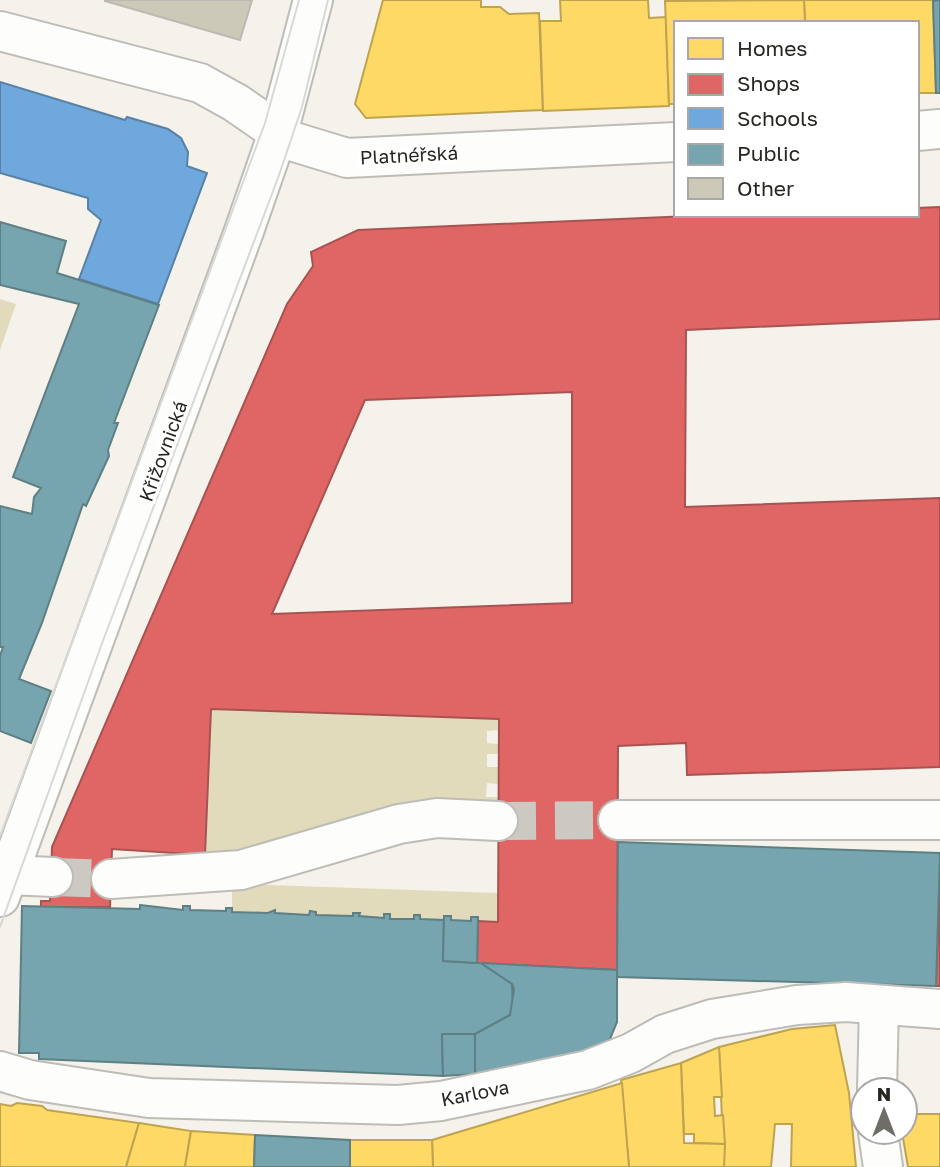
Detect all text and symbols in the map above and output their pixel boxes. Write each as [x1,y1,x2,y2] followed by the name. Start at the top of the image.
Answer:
[674,21,919,217] legend
[737,35,807,61] text: Homes
[737,70,800,96] text: Shops
[737,105,818,131] text: Schools
[359,140,459,169] street label: Platnéřská
[737,140,800,166] text: Public
[737,175,794,201] text: Other
[134,397,191,504] street label: Křižovnická
[439,1075,511,1110] street label: Karlova
[849,1076,919,1146] north arrow
[877,1082,891,1105] text: N

